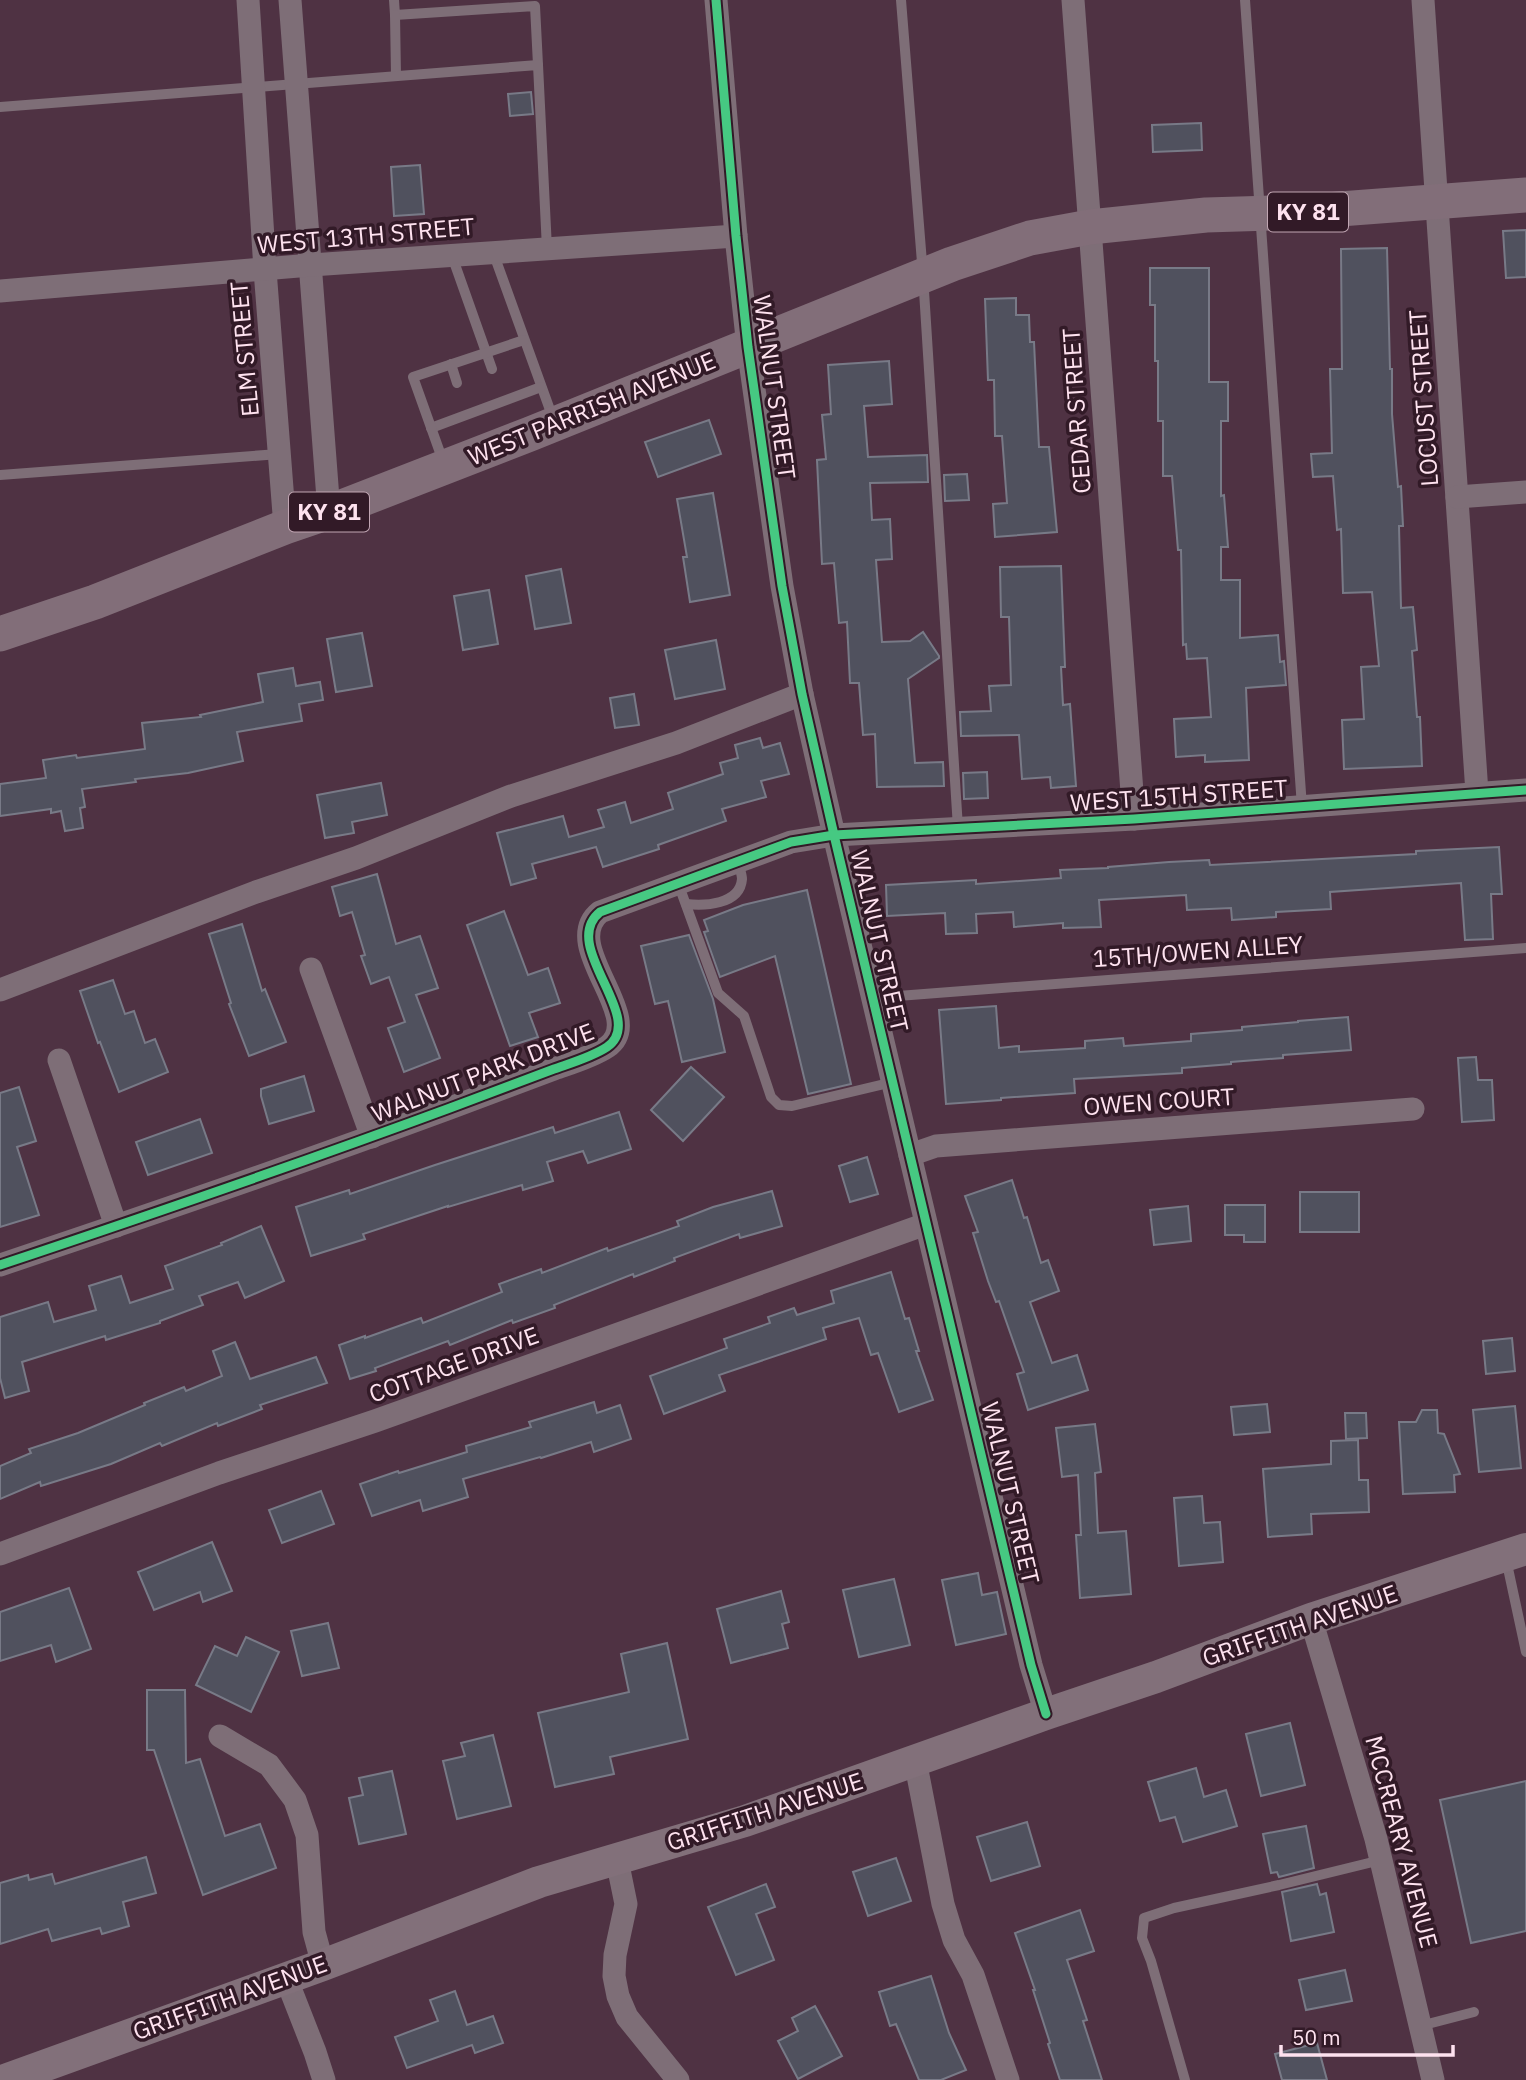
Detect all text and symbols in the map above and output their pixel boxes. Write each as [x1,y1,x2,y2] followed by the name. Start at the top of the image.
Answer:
[1268,192,1348,232] road number: KY 81
[256,210,476,260] street label: WEST 13TH STREET
[222,280,266,418] street label: ELM STREET
[746,293,804,481] street label: WALNUT STREET
[1401,308,1445,487] street label: LOCUST STREET
[1054,327,1098,495] street label: CEDAR STREET
[463,344,720,472] street label: WEST PARRISH AVENUE
[289,492,369,532] road number: KY 81
[1069,771,1289,819] street label: WEST 15TH STREET
[843,847,917,1035] street label: WALNUT STREET
[1092,928,1304,974] street label: 15TH/OWEN ALLEY
[367,1015,599,1129] street label: WALNUT PARK DRIVE
[1082,1080,1236,1122] street label: OWEN COURT
[364,1318,543,1410] street label: COTTAGE DRIVE
[974,1399,1048,1587] street label: WALNUT STREET
[1198,1577,1402,1673] street label: GRIFFITH AVENUE
[1358,1732,1446,1951] street label: MCCREARY AVENUE
[662,1764,867,1858] street label: GRIFFITH AVENUE
[128,1947,331,2047] street label: GRIFFITH AVENUE
[1281,2014,1452,2058] scale bar
[1292,2023,1341,2051] text: 50 m

